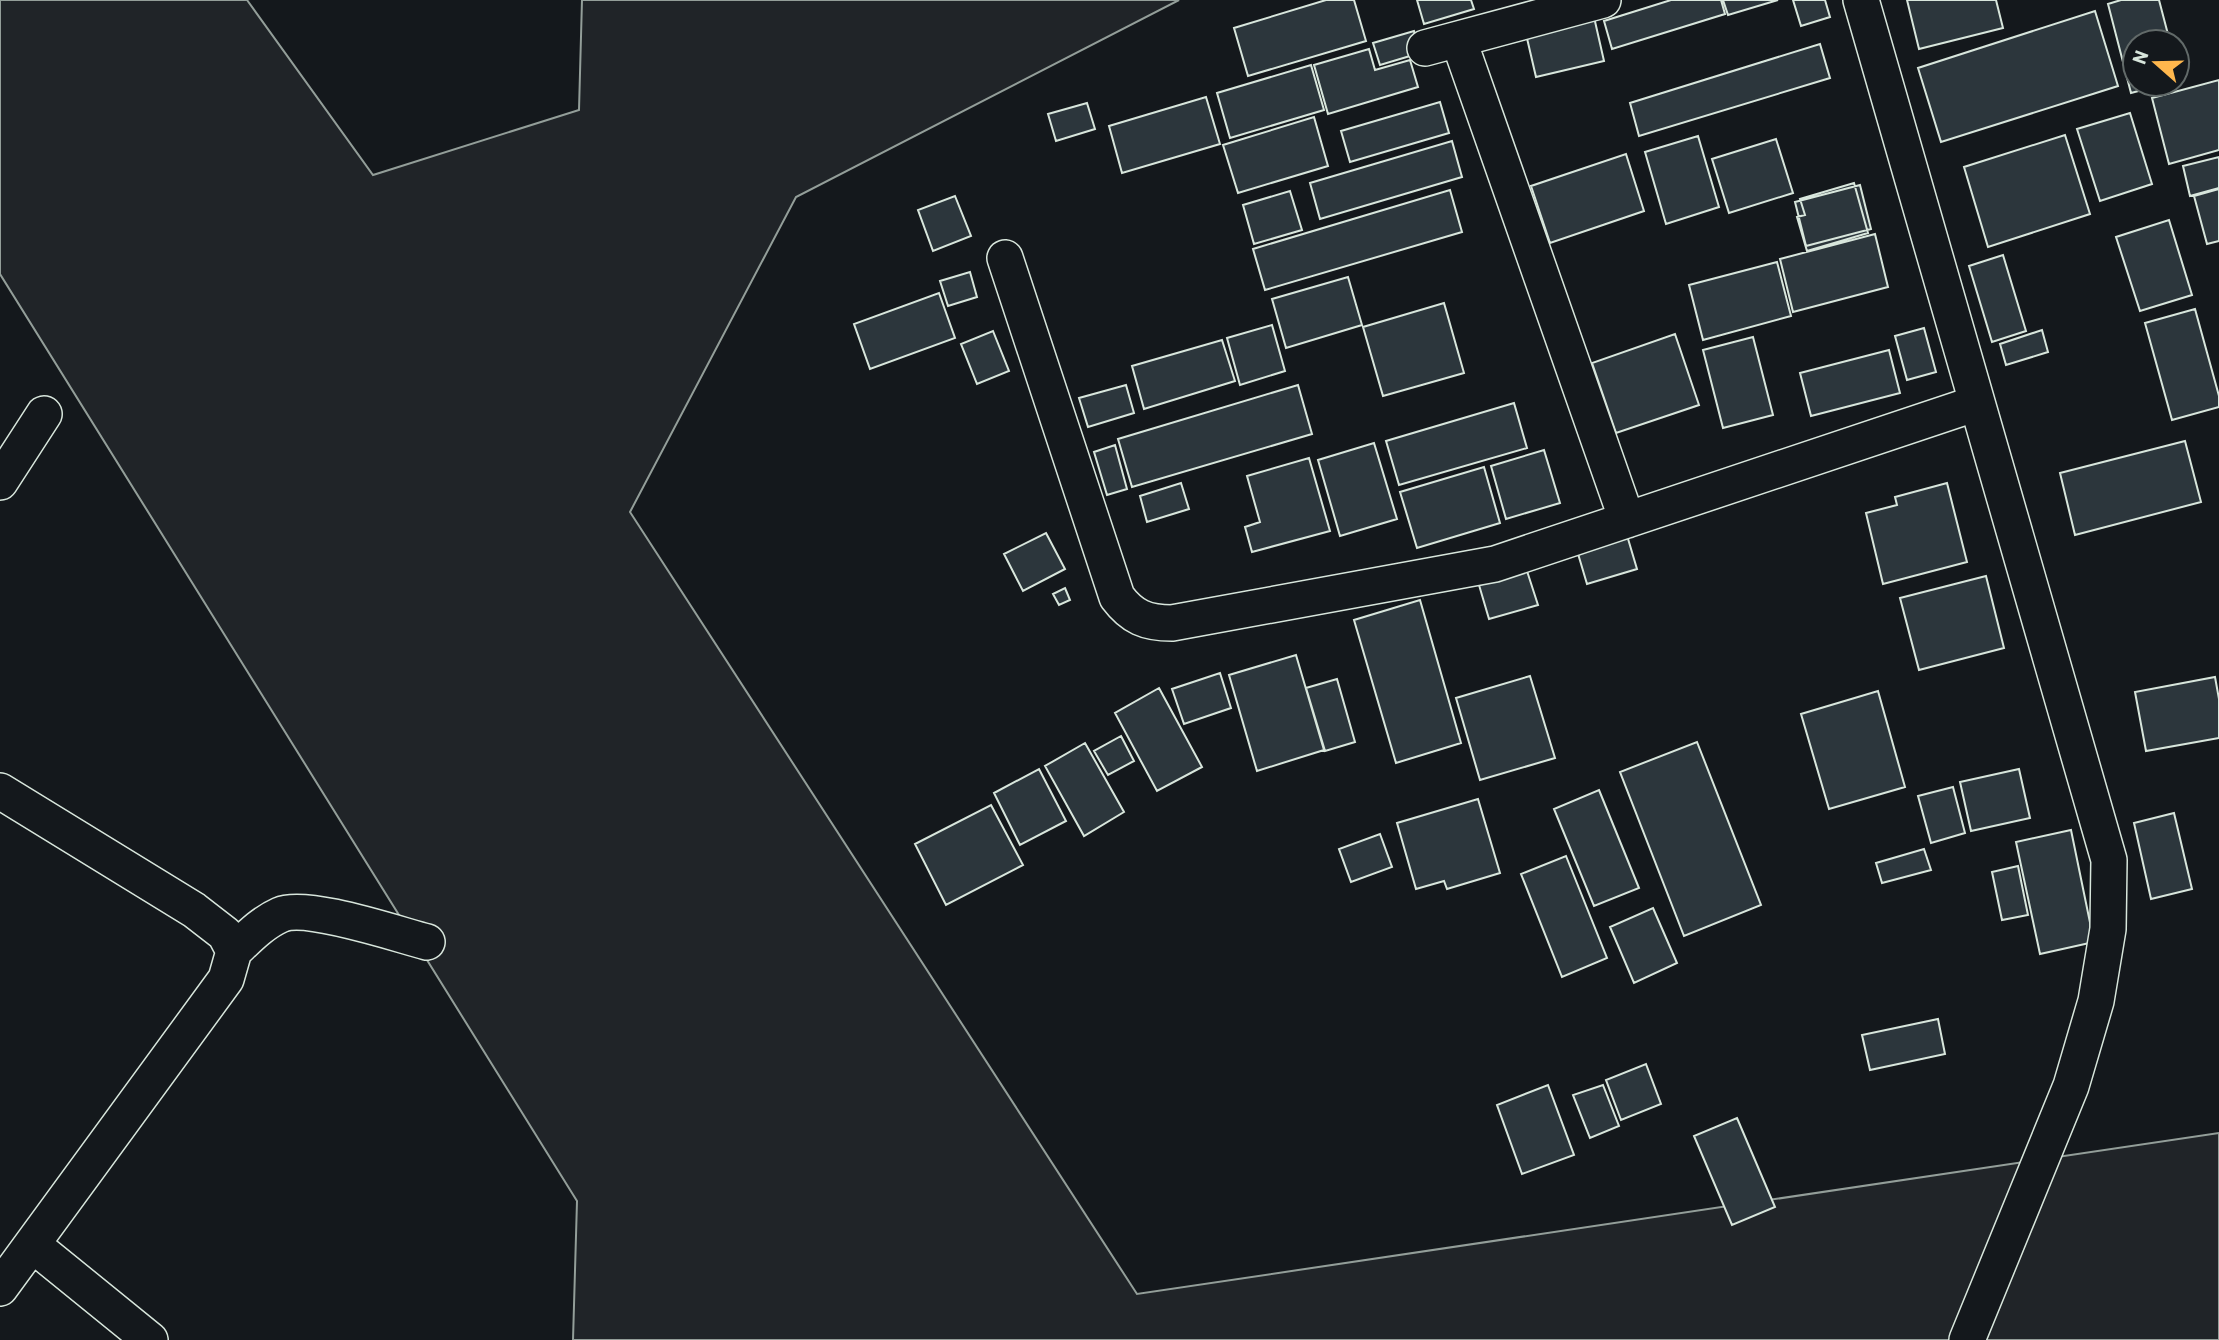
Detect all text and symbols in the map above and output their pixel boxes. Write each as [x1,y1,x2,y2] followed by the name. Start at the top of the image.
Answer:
[2121,28,2191,98] north arrow
[2127,47,2153,67] text: N

